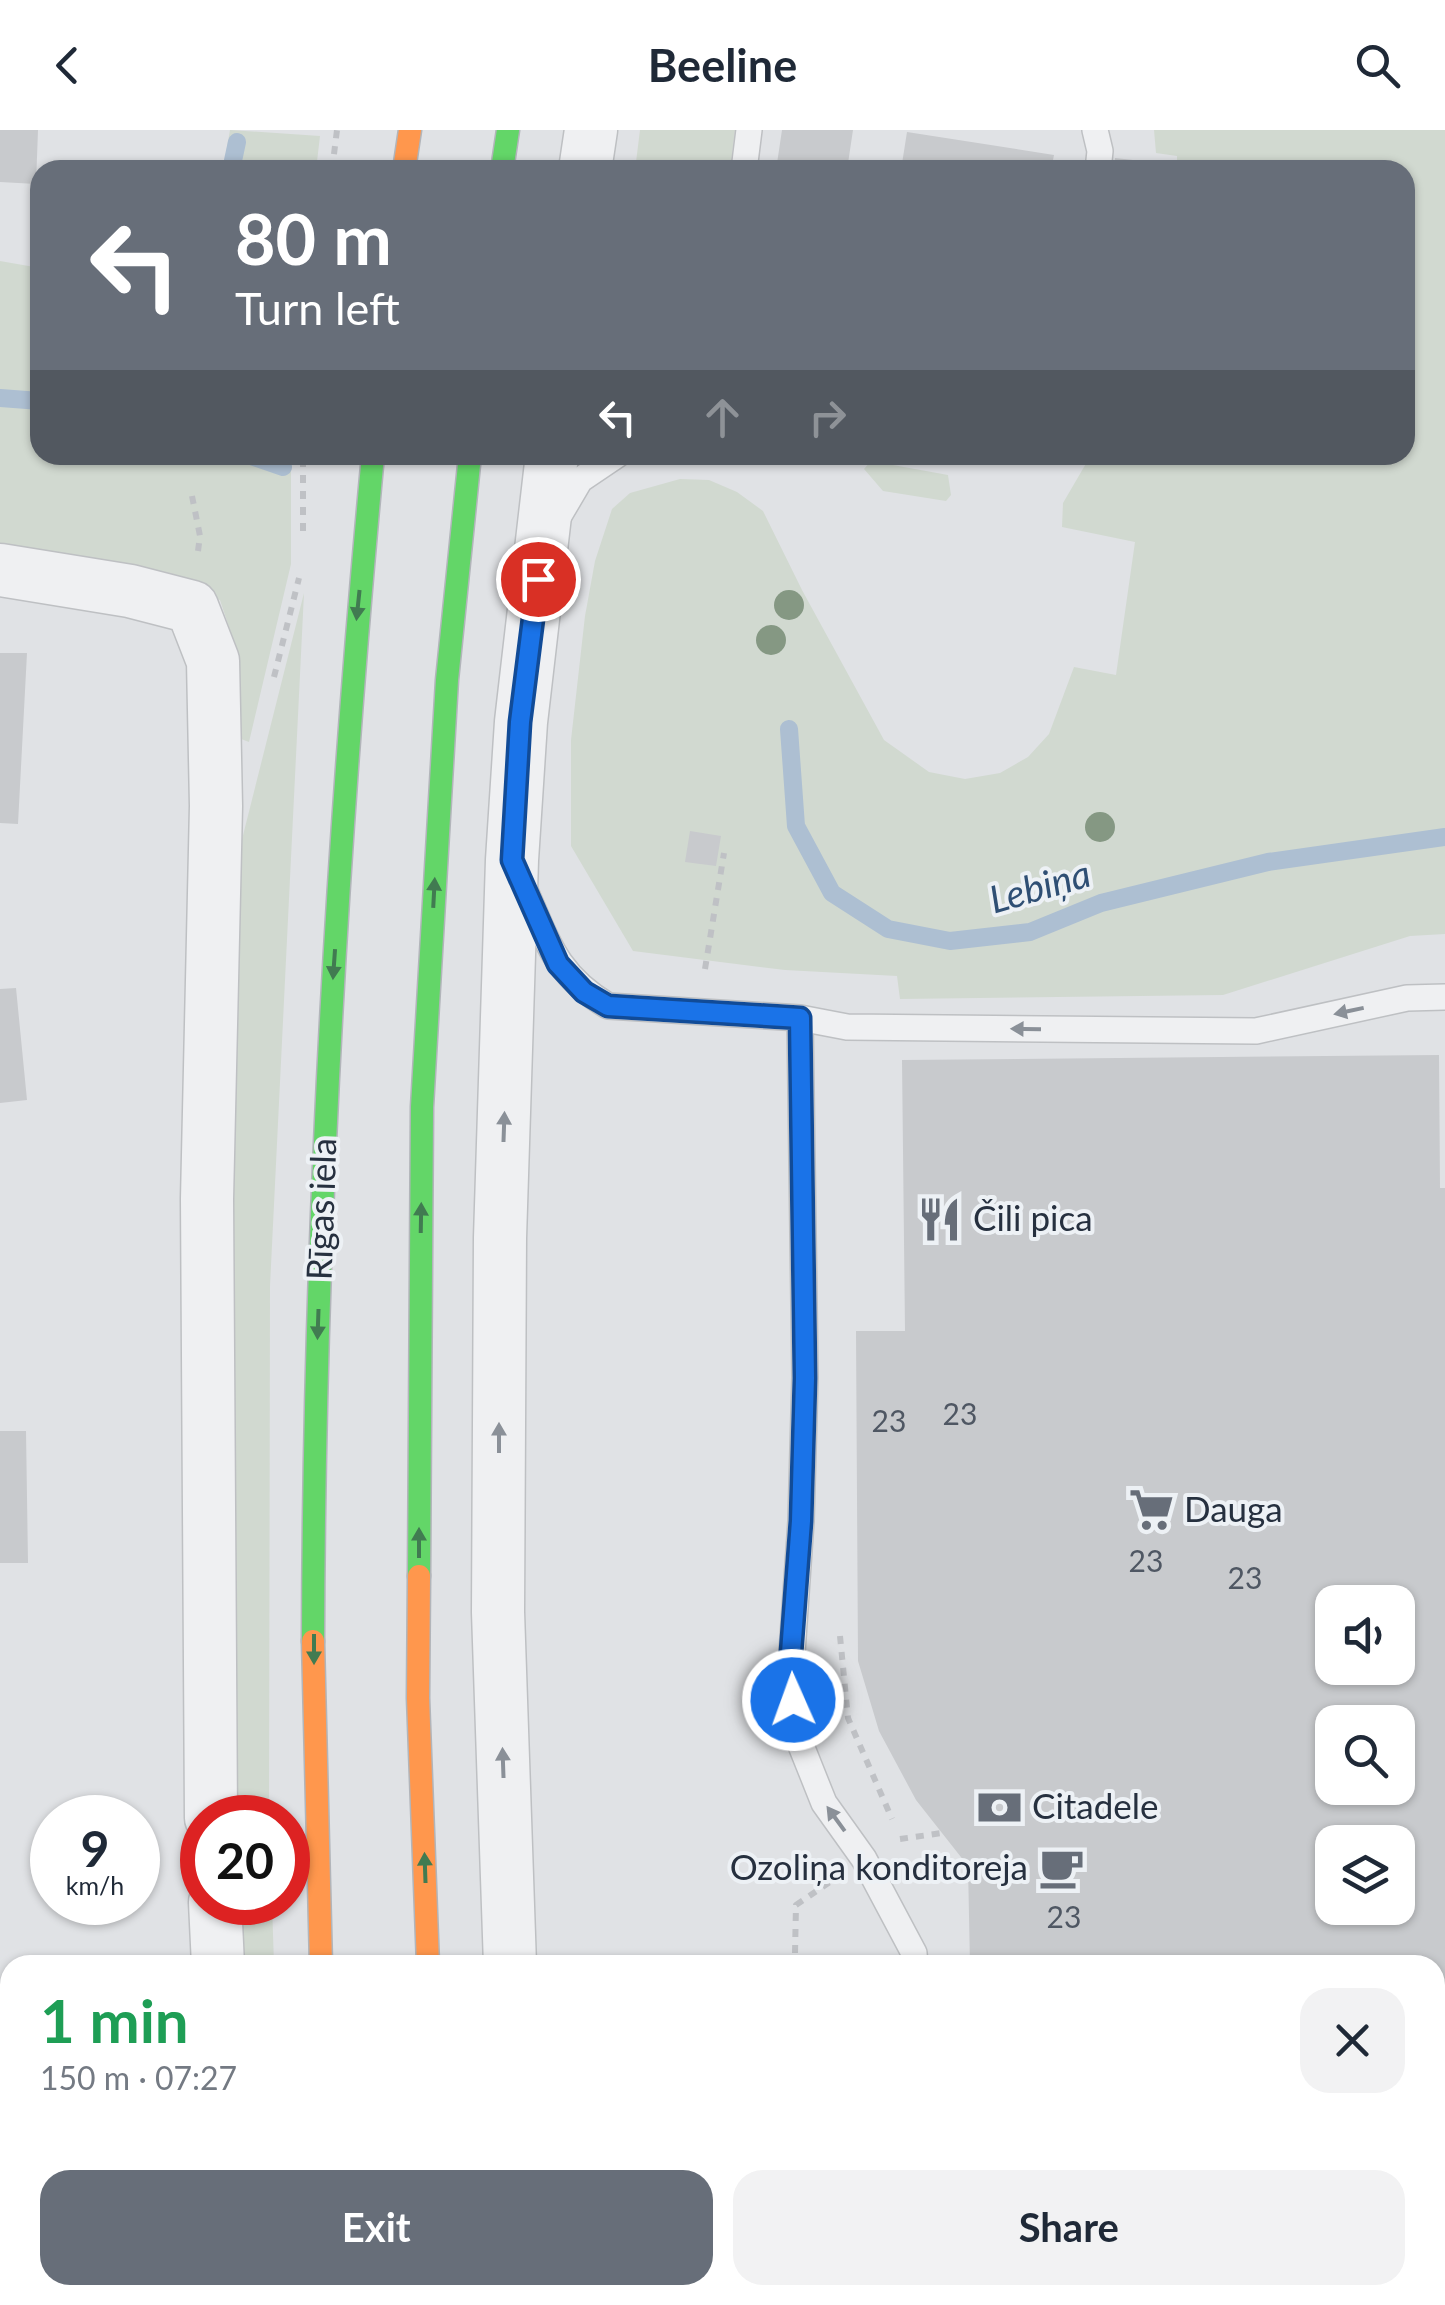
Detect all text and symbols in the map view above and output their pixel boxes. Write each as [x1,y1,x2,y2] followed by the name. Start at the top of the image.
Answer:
[40,38,95,93] icon: back
[648,38,797,92] text: Beeline
[1350,38,1405,93] icon: search
[235,196,392,280] text: 80 m
[70,200,200,330] icon: left
[235,281,400,335] text: Turn left
[590,390,645,445] icon: left
[695,390,750,445] icon: ahead
[800,390,855,445] icon: right
[496,537,581,622] pin
[511,552,566,607] icon: arrive
[349,590,365,621] one-way arrow
[983,849,1095,921] water label: Lebiņa
[426,877,442,909] one-way arrow
[326,949,342,981] one-way arrow
[1333,1003,1364,1019] one-way arrow
[1009,1020,1041,1036] one-way arrow
[496,1111,512,1143] one-way arrow
[297,1137,343,1281] street label: Rīgas iela
[916,1195,964,1243] restaurant icon: Čili pica
[973,1196,1093,1238] place label: Čili pica
[413,1201,429,1233] one-way arrow
[309,1308,325,1340] one-way arrow
[943,1395,977,1431] house number: 23
[872,1402,906,1438] house number: 23
[491,1421,507,1453] one-way arrow
[1127,1486,1175,1534] supermarket icon: Dauga
[1184,1487,1283,1529] place label: Dauga
[411,1526,427,1558] one-way arrow
[1129,1542,1163,1578] house number: 23
[1228,1559,1262,1595] house number: 23
[1315,1585,1415,1925] map controls
[1315,1585,1415,1685] button: sound
[306,1633,322,1665] one-way arrow
[741,1648,845,1752] position arrow
[1315,1705,1415,1805] button: search
[495,1746,511,1778] one-way arrow
[975,1783,1023,1831] bank icon: Citadele
[1032,1784,1159,1826] place label: Citadele
[180,1795,310,1925] speed limit sign: 20
[826,1806,846,1832] one-way arrow
[80,1818,110,1878] text: 9
[1315,1825,1415,1925] button: layers
[1037,1844,1085,1892] cafe icon: Ozoliņa konditoreja
[730,1845,1028,1887] place label: Ozoliņa konditoreja
[416,1851,432,1883] one-way arrow
[66,1870,124,1900] text: km/h
[1047,1898,1081,1934] house number: 23
[40,1984,189,2056] text: 1 min
[1300,1988,1405,2093] button: close
[40,2058,237,2097] text: 150 m · 07:27
[40,2170,713,2285] button: Exit
[733,2170,1405,2285] button: Share

